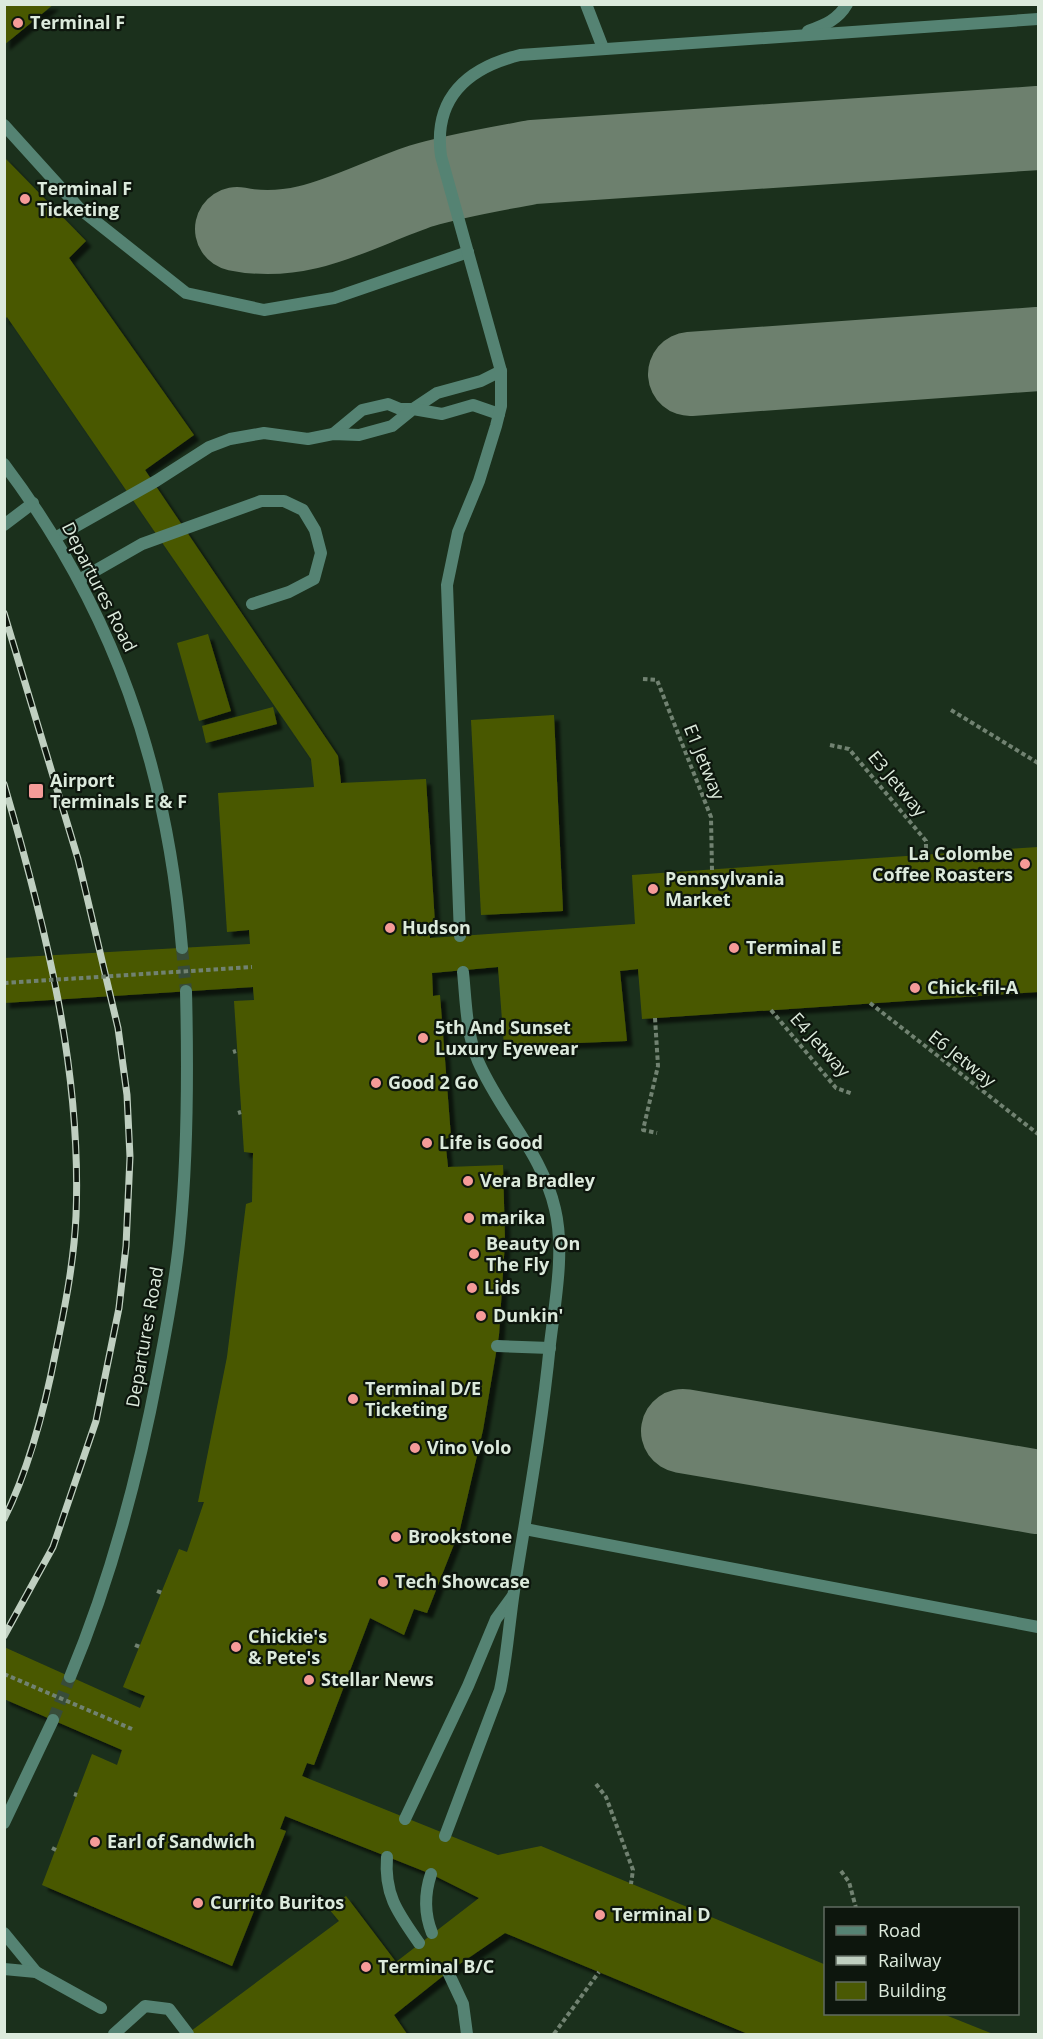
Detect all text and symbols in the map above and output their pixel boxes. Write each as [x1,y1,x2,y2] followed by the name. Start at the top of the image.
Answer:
[30,10,125,34] place label: Terminal F
[11,16,25,30] marker: Terminal F
[37,176,132,221] place label: Terminal F Ticketing
[18,192,32,206] marker: Terminal F Ticketing
[57,518,143,656] street label: Departures Road
[679,720,731,804] street label: E1 Jetway
[863,745,933,822] street label: E3 Jetway
[50,768,187,813] place label: Airport Terminals E & F
[27,782,45,800] marker: Airport Terminals E & F
[872,841,1013,886] place label: La Colombe Coffee Roasters
[1018,857,1032,871] marker: La Colombe Coffee Roasters
[665,866,785,911] place label: Pennsylvania Market
[646,882,660,896] marker: Pennsylvania Market
[402,915,471,939] place label: Hudson
[383,921,397,935] marker: Hudson
[746,935,841,959] place label: Terminal E
[727,941,741,955] marker: Terminal E
[927,975,1019,999] place label: Chick-fil-A
[908,981,922,995] marker: Chick-fil-A
[785,1007,857,1083] street label: E4 Jetway
[435,1015,578,1060] place label: 5th And Sunset Luxury Eyewear
[924,1024,1002,1093] street label: E6 Jetway
[416,1031,430,1045] marker: 5th And Sunset Luxury Eyewear
[388,1070,479,1094] place label: Good 2 Go
[369,1076,383,1090] marker: Good 2 Go
[439,1130,543,1154] place label: Life is Good
[420,1136,434,1150] marker: Life is Good
[480,1168,596,1192] place label: Vera Bradley
[461,1174,475,1188] marker: Vera Bradley
[481,1205,545,1229] place label: marika
[462,1211,476,1225] marker: marika
[486,1231,580,1276] place label: Beauty On The Fly
[467,1247,481,1261] marker: Beauty On The Fly
[120,1264,168,1409] street label: Departures Road
[484,1275,520,1299] place label: Lids
[465,1281,479,1295] marker: Lids
[493,1303,563,1327] place label: Dunkin'
[474,1309,488,1323] marker: Dunkin'
[365,1376,481,1421] place label: Terminal D/E Ticketing
[346,1392,360,1406] marker: Terminal D/E Ticketing
[427,1435,511,1459] place label: Vino Volo
[408,1441,422,1455] marker: Vino Volo
[408,1524,512,1548] place label: Brookstone
[389,1530,403,1544] marker: Brookstone
[395,1569,530,1593] place label: Tech Showcase
[376,1575,390,1589] marker: Tech Showcase
[248,1624,327,1669] place label: Chickie's & Pete's
[229,1640,243,1654] marker: Chickie's & Pete's
[321,1667,434,1691] place label: Stellar News
[302,1673,316,1687] marker: Stellar News
[107,1829,255,1853] place label: Earl of Sandwich
[88,1835,102,1849] marker: Earl of Sandwich
[210,1890,344,1914] place label: Currito Buritos
[191,1896,205,1910] marker: Currito Buritos
[612,1902,711,1926] place label: Terminal D
[824,1907,1019,2015] legend
[593,1908,607,1922] marker: Terminal D
[878,1918,921,1942] text: Road
[878,1948,942,1972] text: Railway
[378,1954,494,1978] place label: Terminal B/C
[359,1960,373,1974] marker: Terminal B/C
[878,1978,946,2002] text: Building

